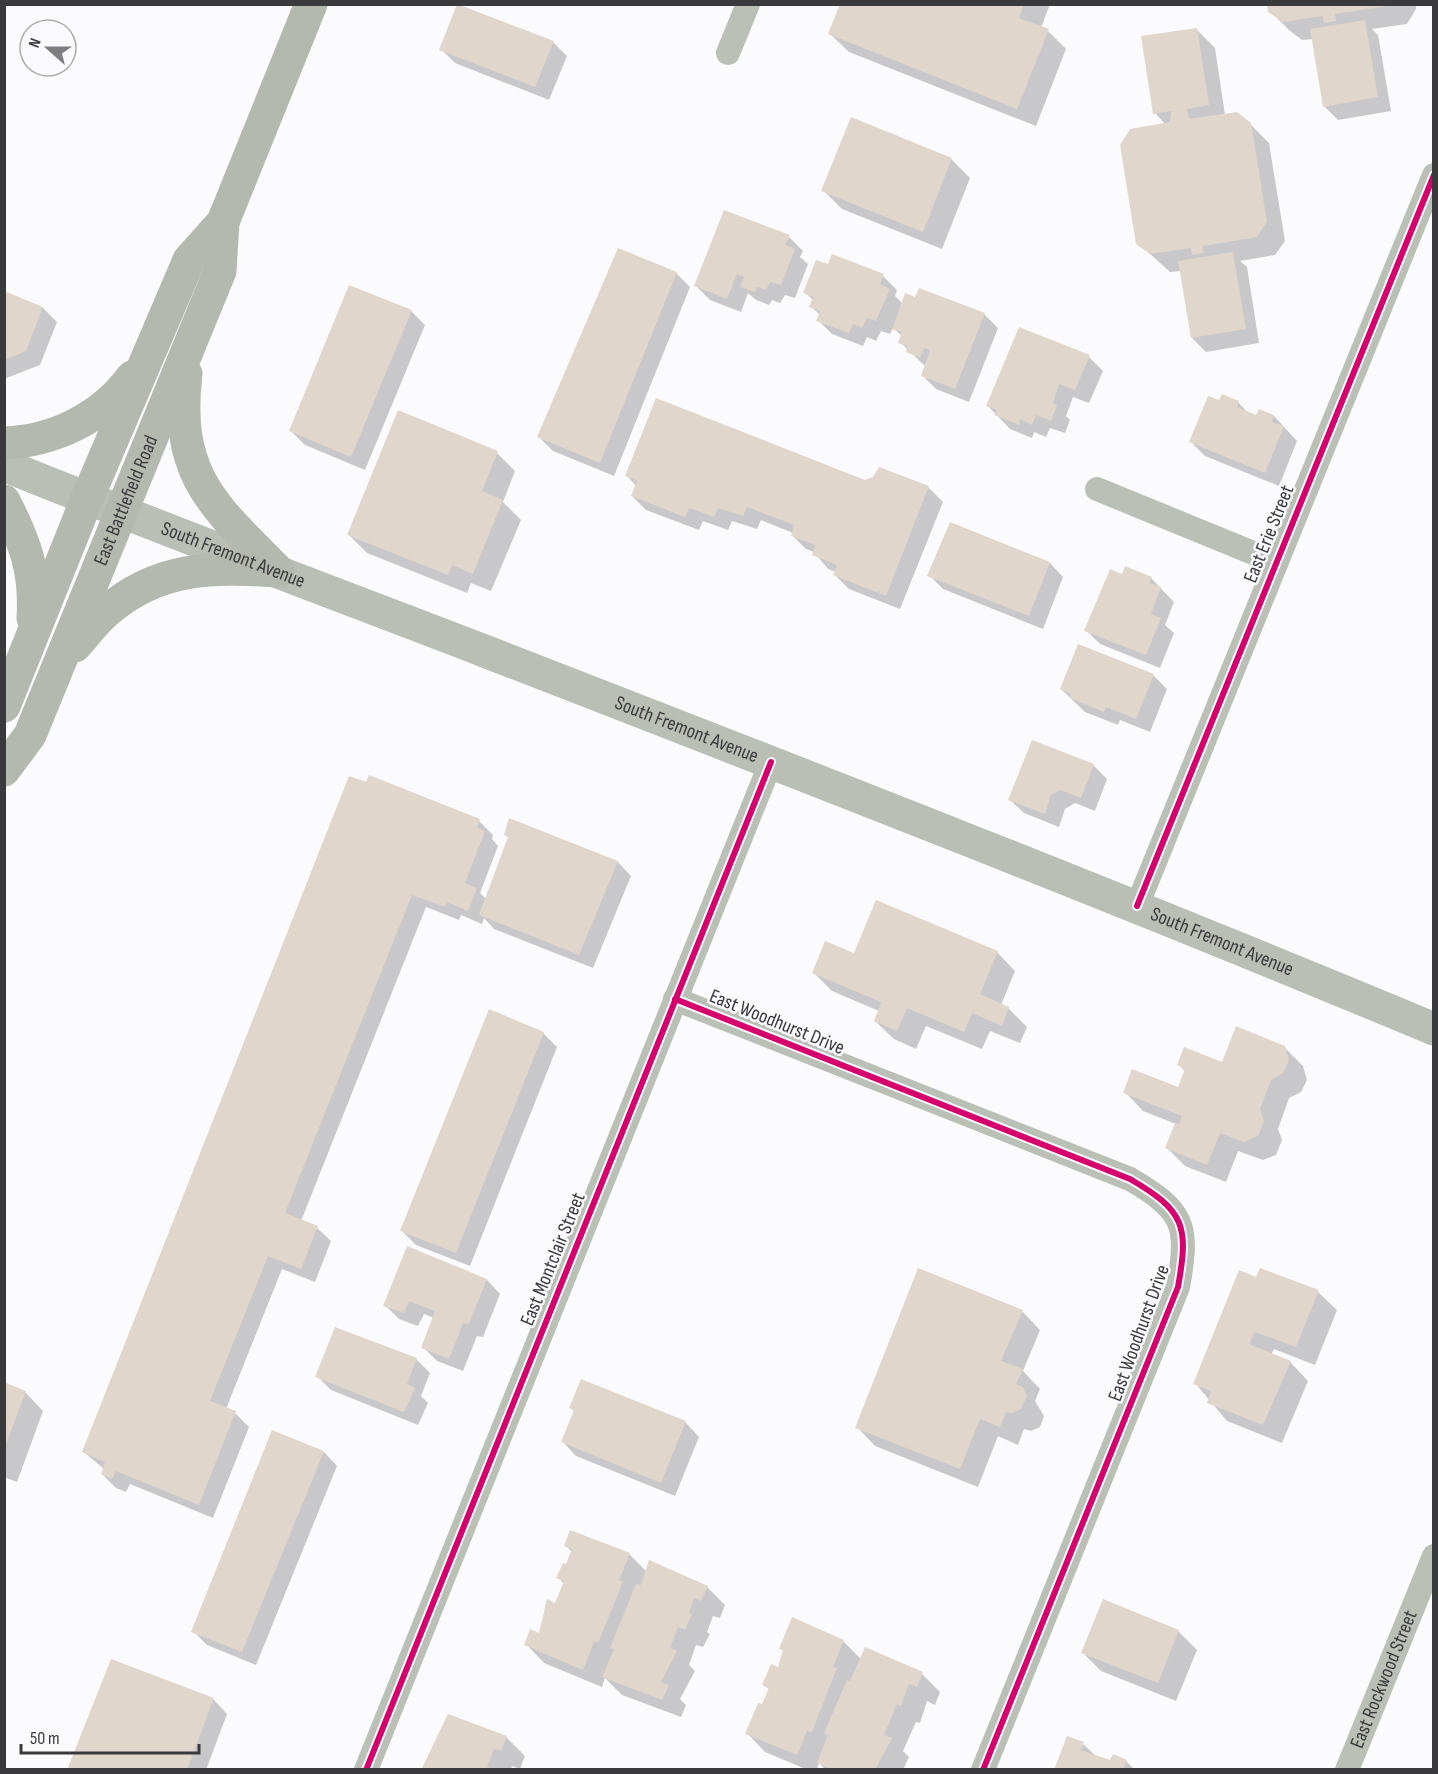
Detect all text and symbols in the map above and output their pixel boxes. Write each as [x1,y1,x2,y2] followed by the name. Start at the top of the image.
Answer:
[18,18,78,78] north arrow
[25,36,46,51] text: N
[89,432,163,569] street label: East Battlefield Road
[1239,482,1299,586] street label: East Erie Street
[158,516,308,593] street label: South Fremont Avenue
[611,691,762,768] street label: South Fremont Avenue
[1147,902,1297,982] street label: South Fremont Avenue
[706,984,848,1060] street label: East Woodhurst Drive
[515,1189,591,1329] street label: East Montclair Street
[1103,1261,1175,1405] street label: East Woodhurst Drive
[1345,1607,1423,1752] street label: East Rockwood Street
[21,1717,200,1755] scale bar
[30,1728,60,1749] text: 50 m

